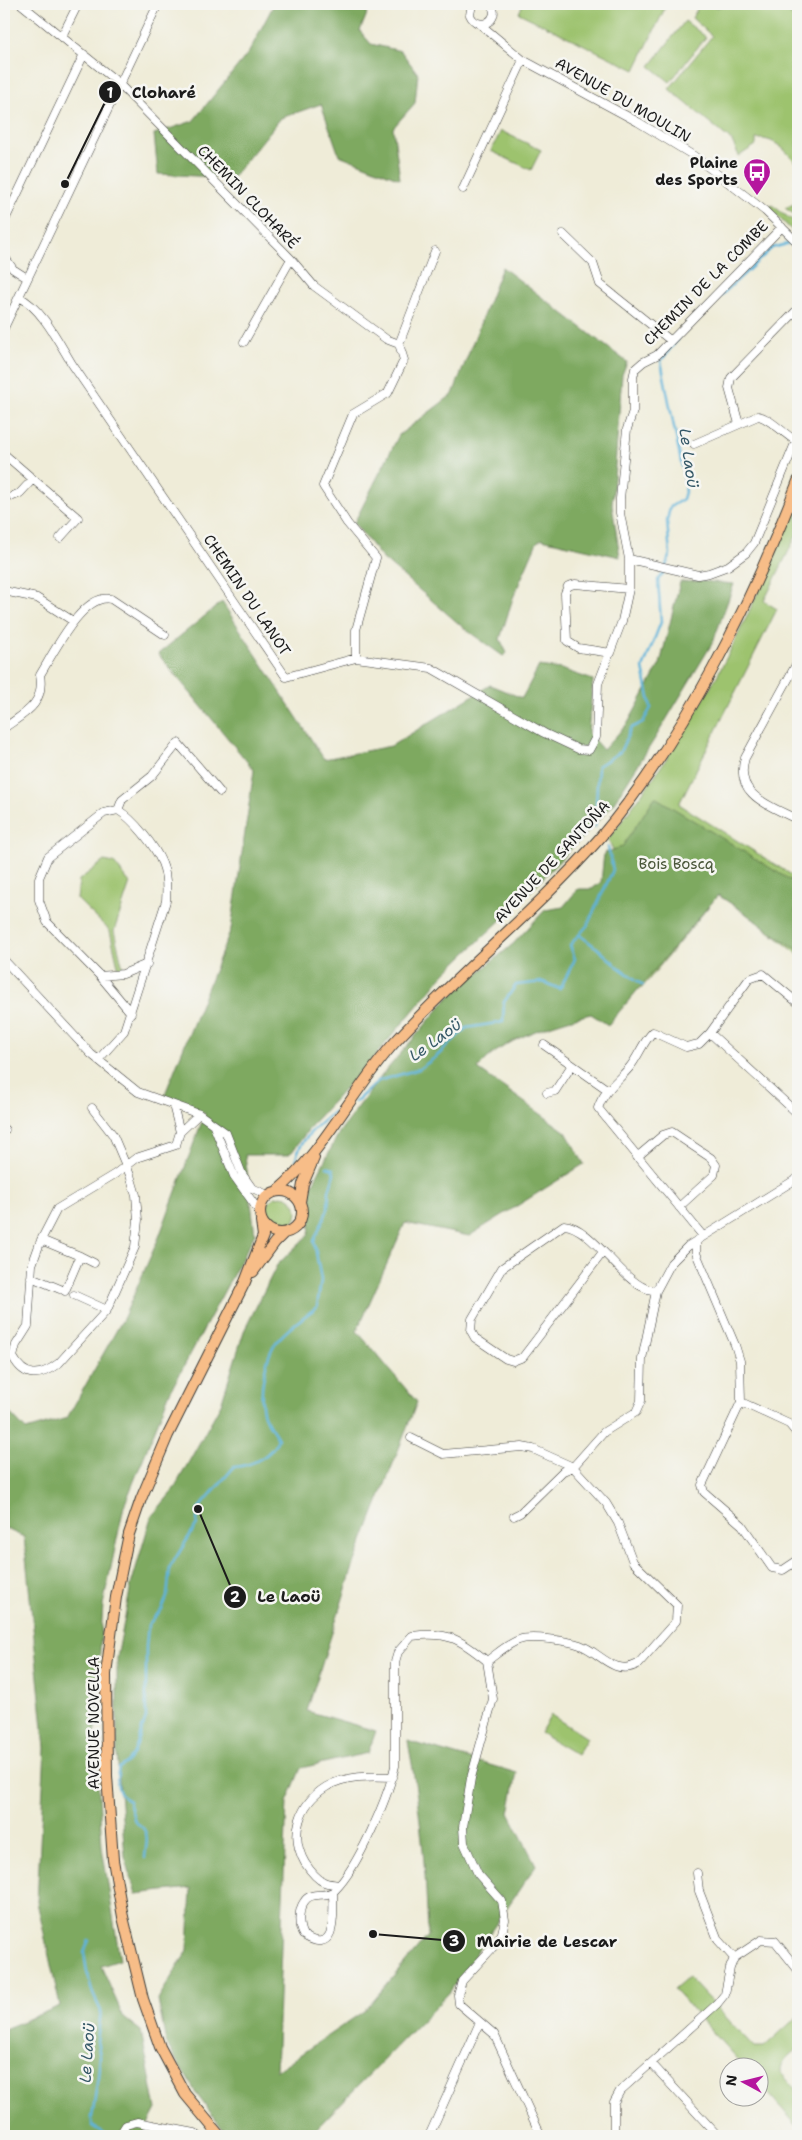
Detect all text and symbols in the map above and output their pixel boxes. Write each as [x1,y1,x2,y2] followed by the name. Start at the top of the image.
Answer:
[552,53,694,147] street label: AVENUE DU MOULIN
[97,77,206,108] callout: Cloharé
[132,82,197,103] text: Cloharé
[107,83,114,103] text: 1
[193,140,303,253] street label: CHEMIN CLOHARÉ
[655,153,738,190] place label: Plaine des Sports
[742,157,772,196] bus stop icon: Plaine des Sports
[639,216,773,350] street label: CHEMIN DE LA COMBE
[674,427,704,490] water label: Le Laoü
[199,530,295,660] street label: CHEMIN DU LANOT
[488,795,614,928] street label: AVENUE DE SANTOÑA
[638,854,715,874] park label: Bois Boscq
[405,1013,466,1066] water label: Le Laoü
[222,1581,331,1612] callout: Le Laoü
[257,1586,321,1607] text: Le Laoü
[230,1587,241,1607] text: 2
[84,1656,104,1789] street label: AVENUE NOVELLA
[442,1926,627,1957] callout: Mairie de Lescar
[449,1931,459,1951] text: 3
[477,1931,618,1952] text: Mairie de Lescar
[74,2022,100,2084] water label: Le Laoü
[720,2058,770,2108] north arrow
[721,2074,741,2087] text: N

